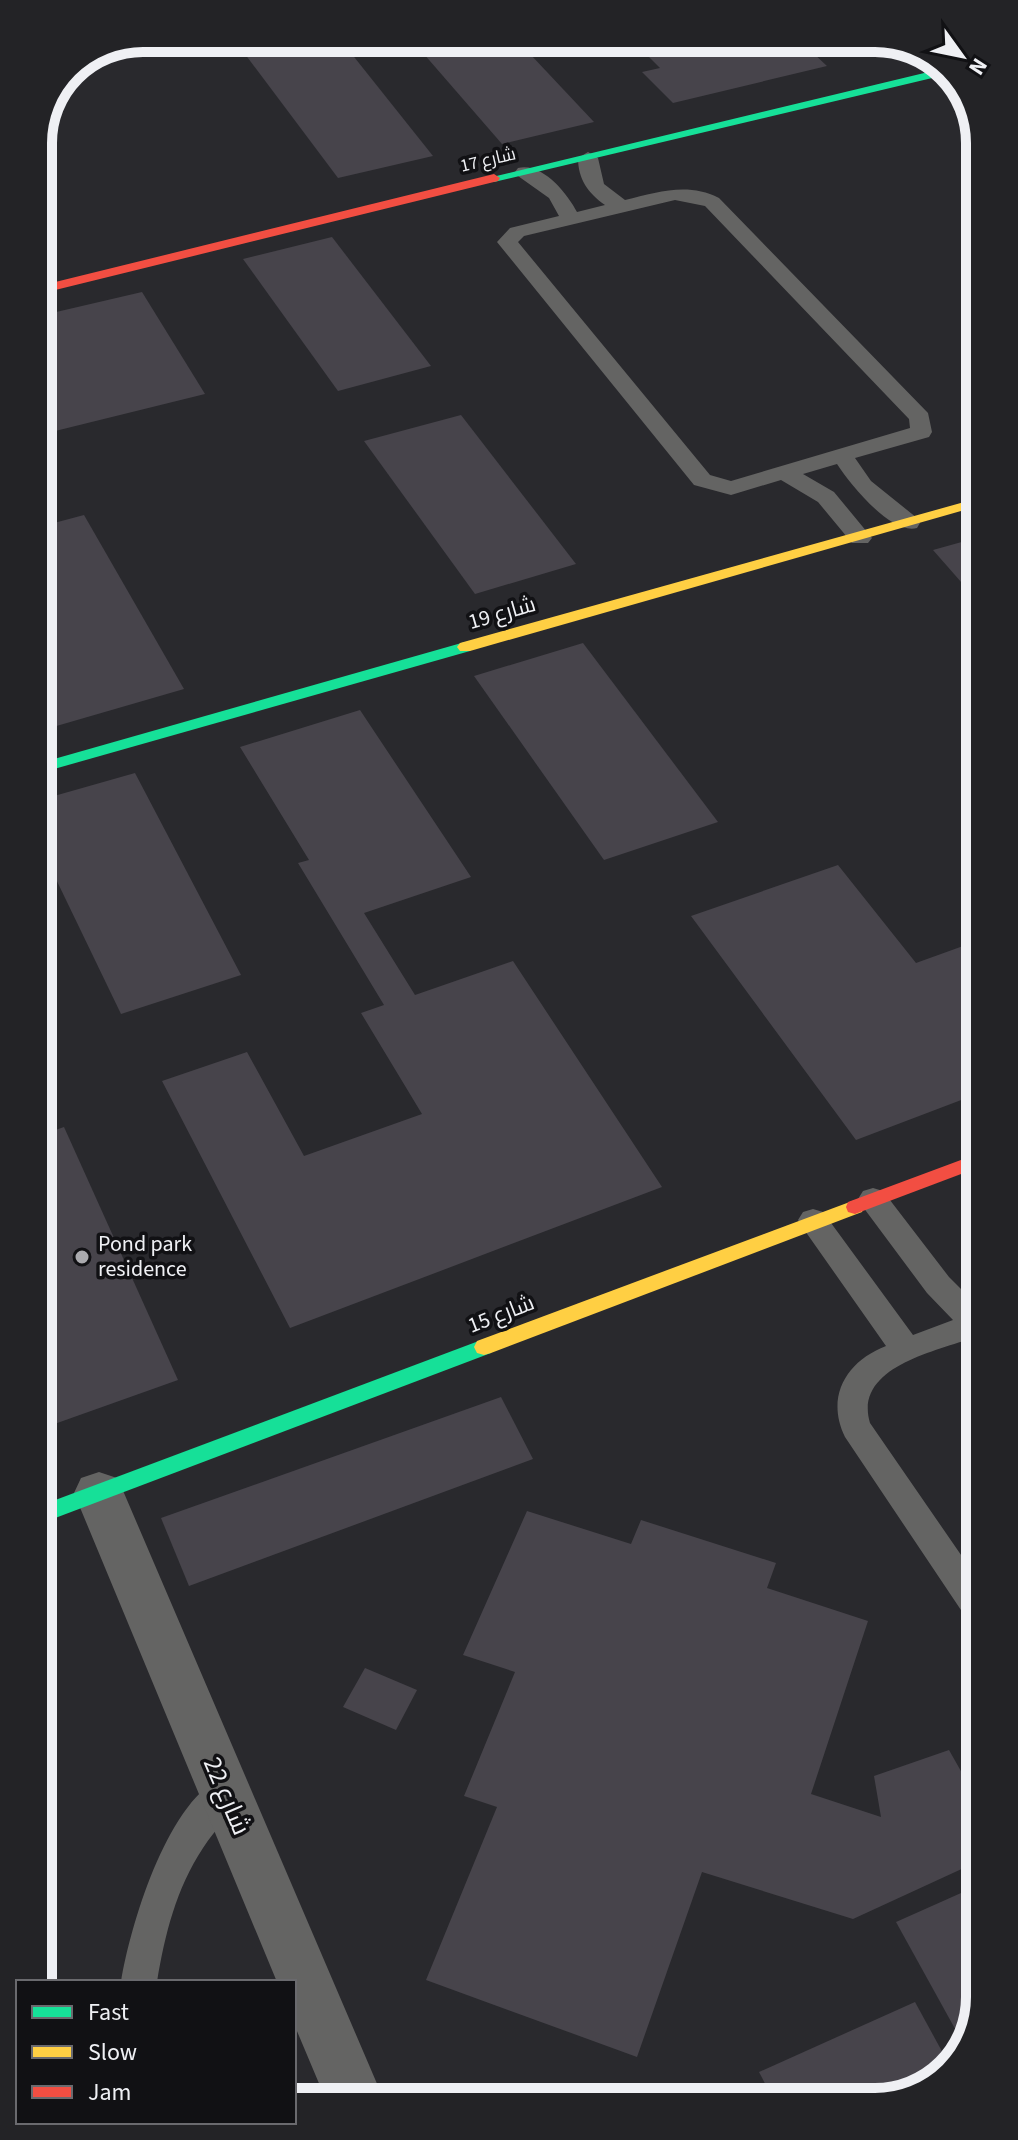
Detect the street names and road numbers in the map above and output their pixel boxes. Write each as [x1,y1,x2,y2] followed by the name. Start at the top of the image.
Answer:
[458,141,518,179] street label: شارع 17
[464,588,540,638] street label: شارع 19
[463,1287,539,1341] street label: شارع 15
[194,1751,260,1841] street label: شارع 22

